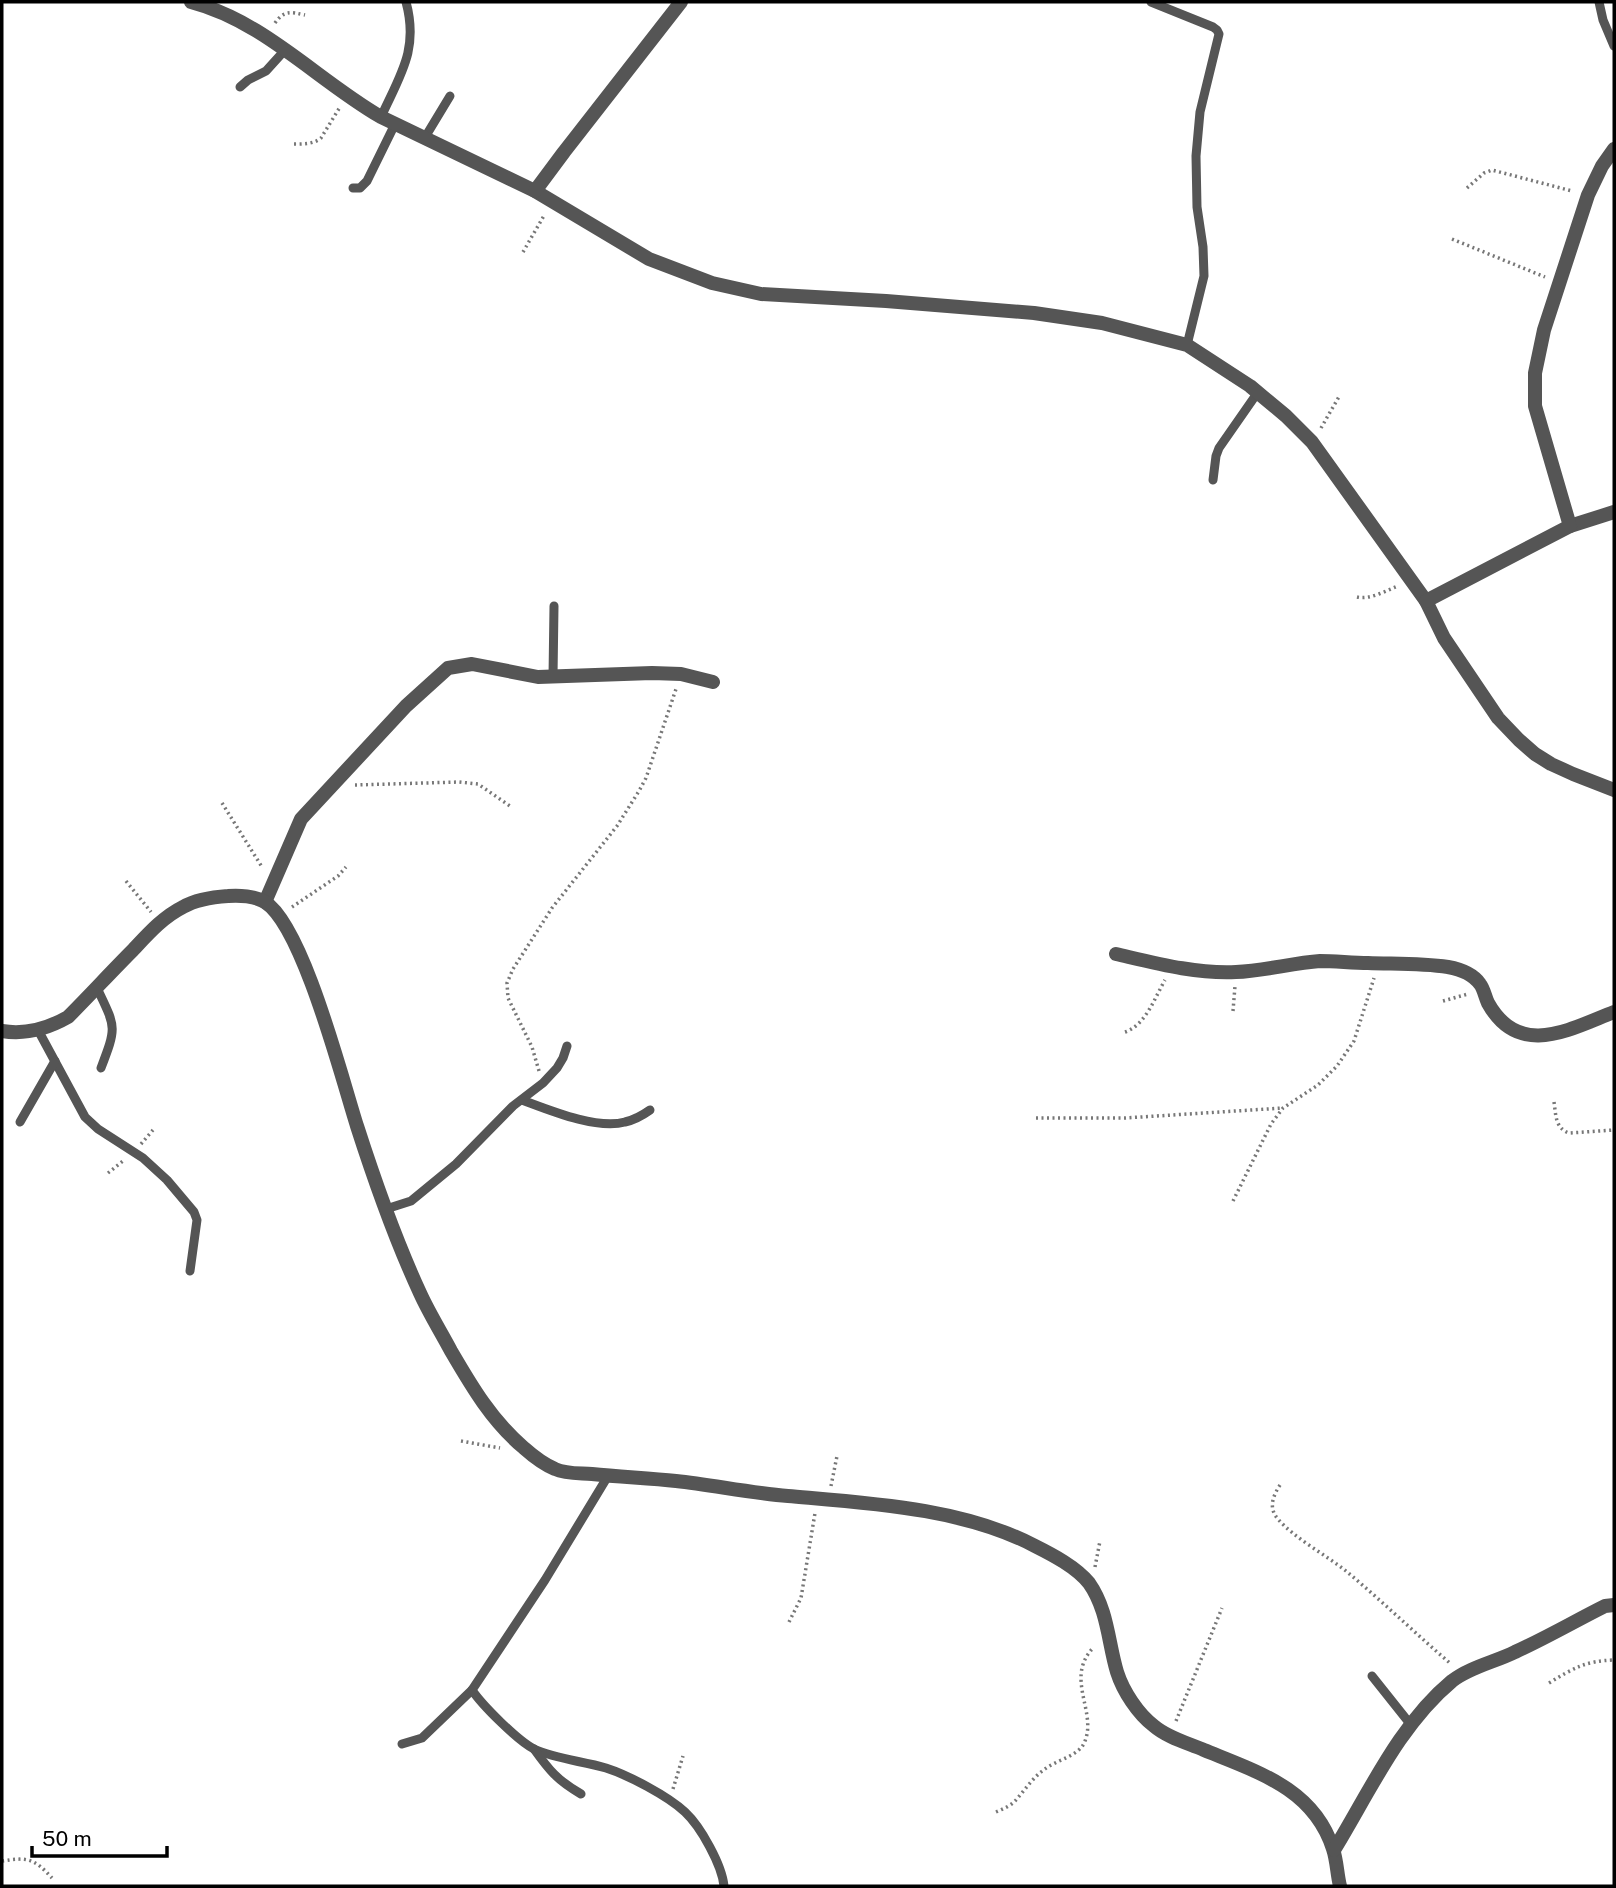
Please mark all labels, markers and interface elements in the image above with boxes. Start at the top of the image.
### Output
scale bar [32,1814,166,1858]
text: 50 m [42,1826,92,1851]

